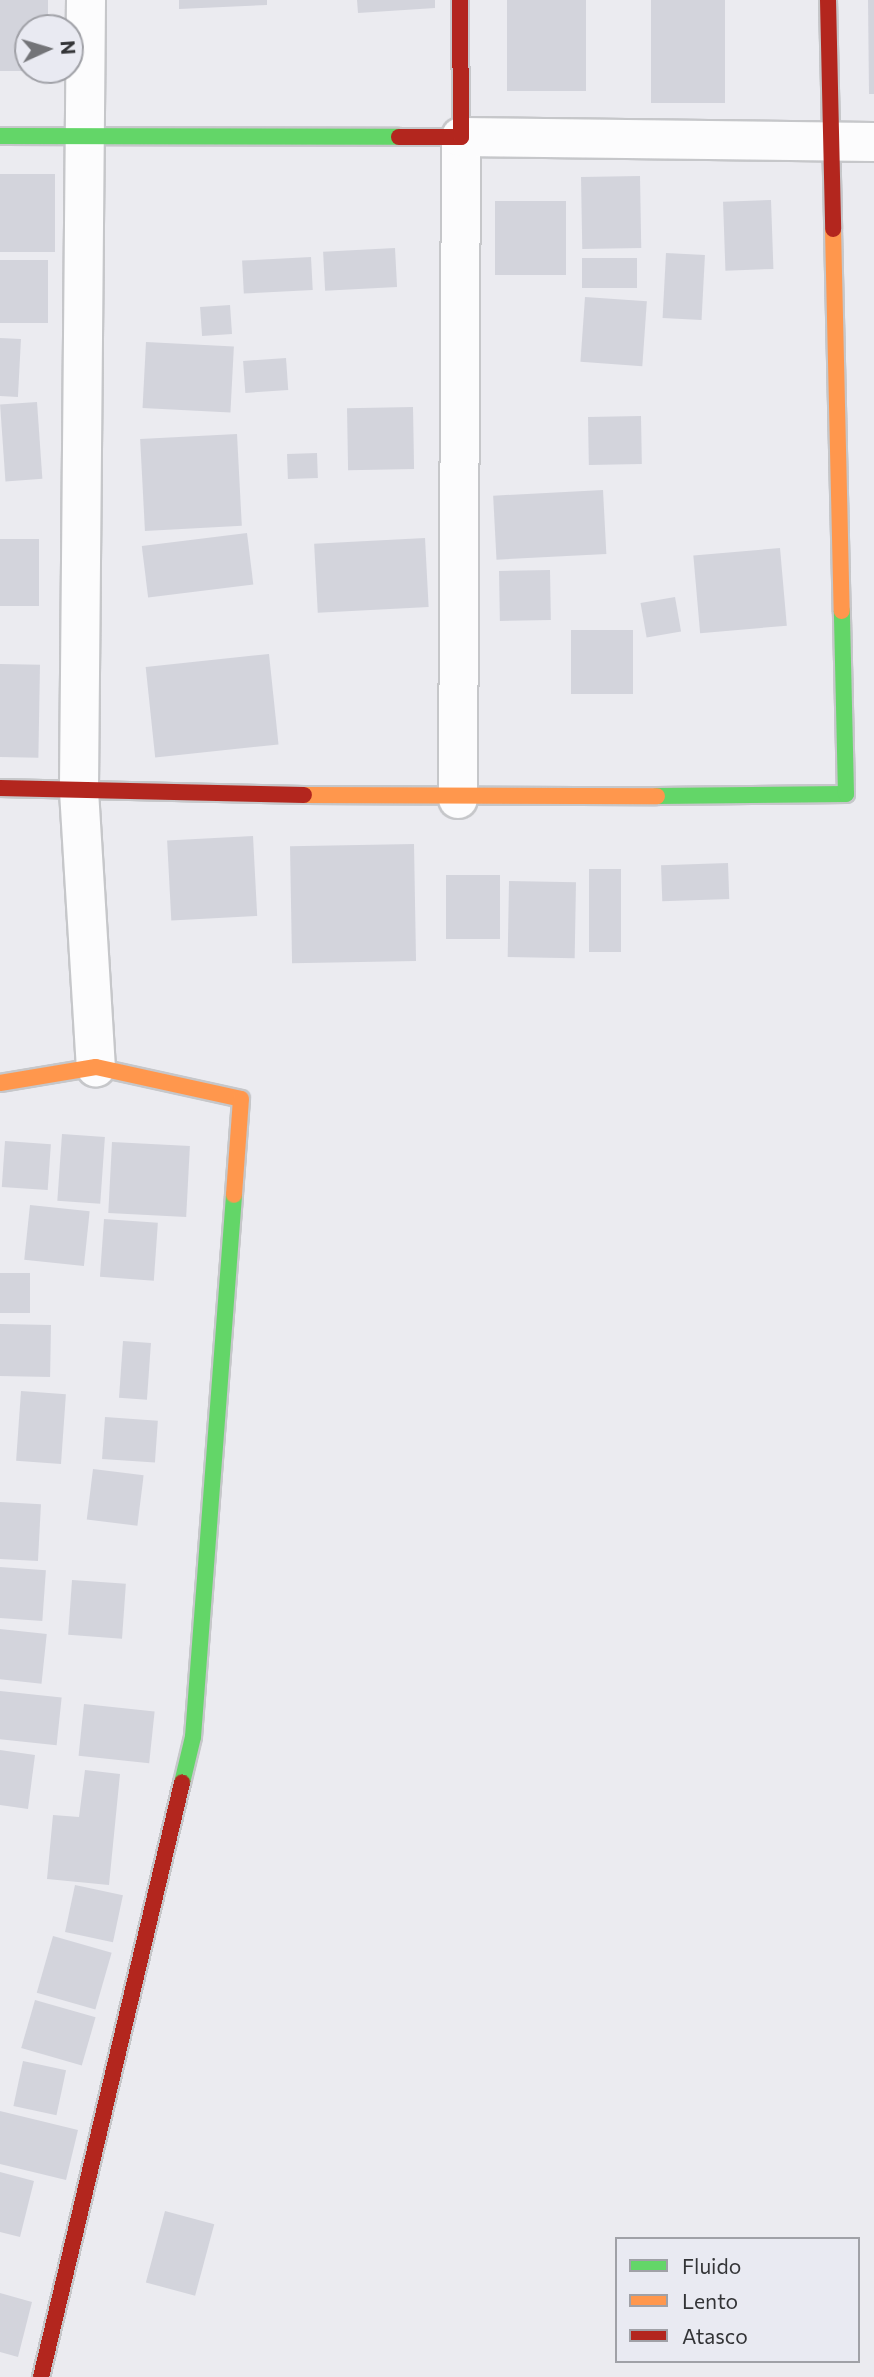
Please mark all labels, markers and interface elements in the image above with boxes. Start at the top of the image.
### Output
north arrow [14,14,84,84]
text: N [56,40,80,56]
legend [615,2237,860,2363]
text: Fluido [682,2253,741,2278]
text: Lento [682,2288,738,2313]
text: Atasco [682,2323,748,2348]

